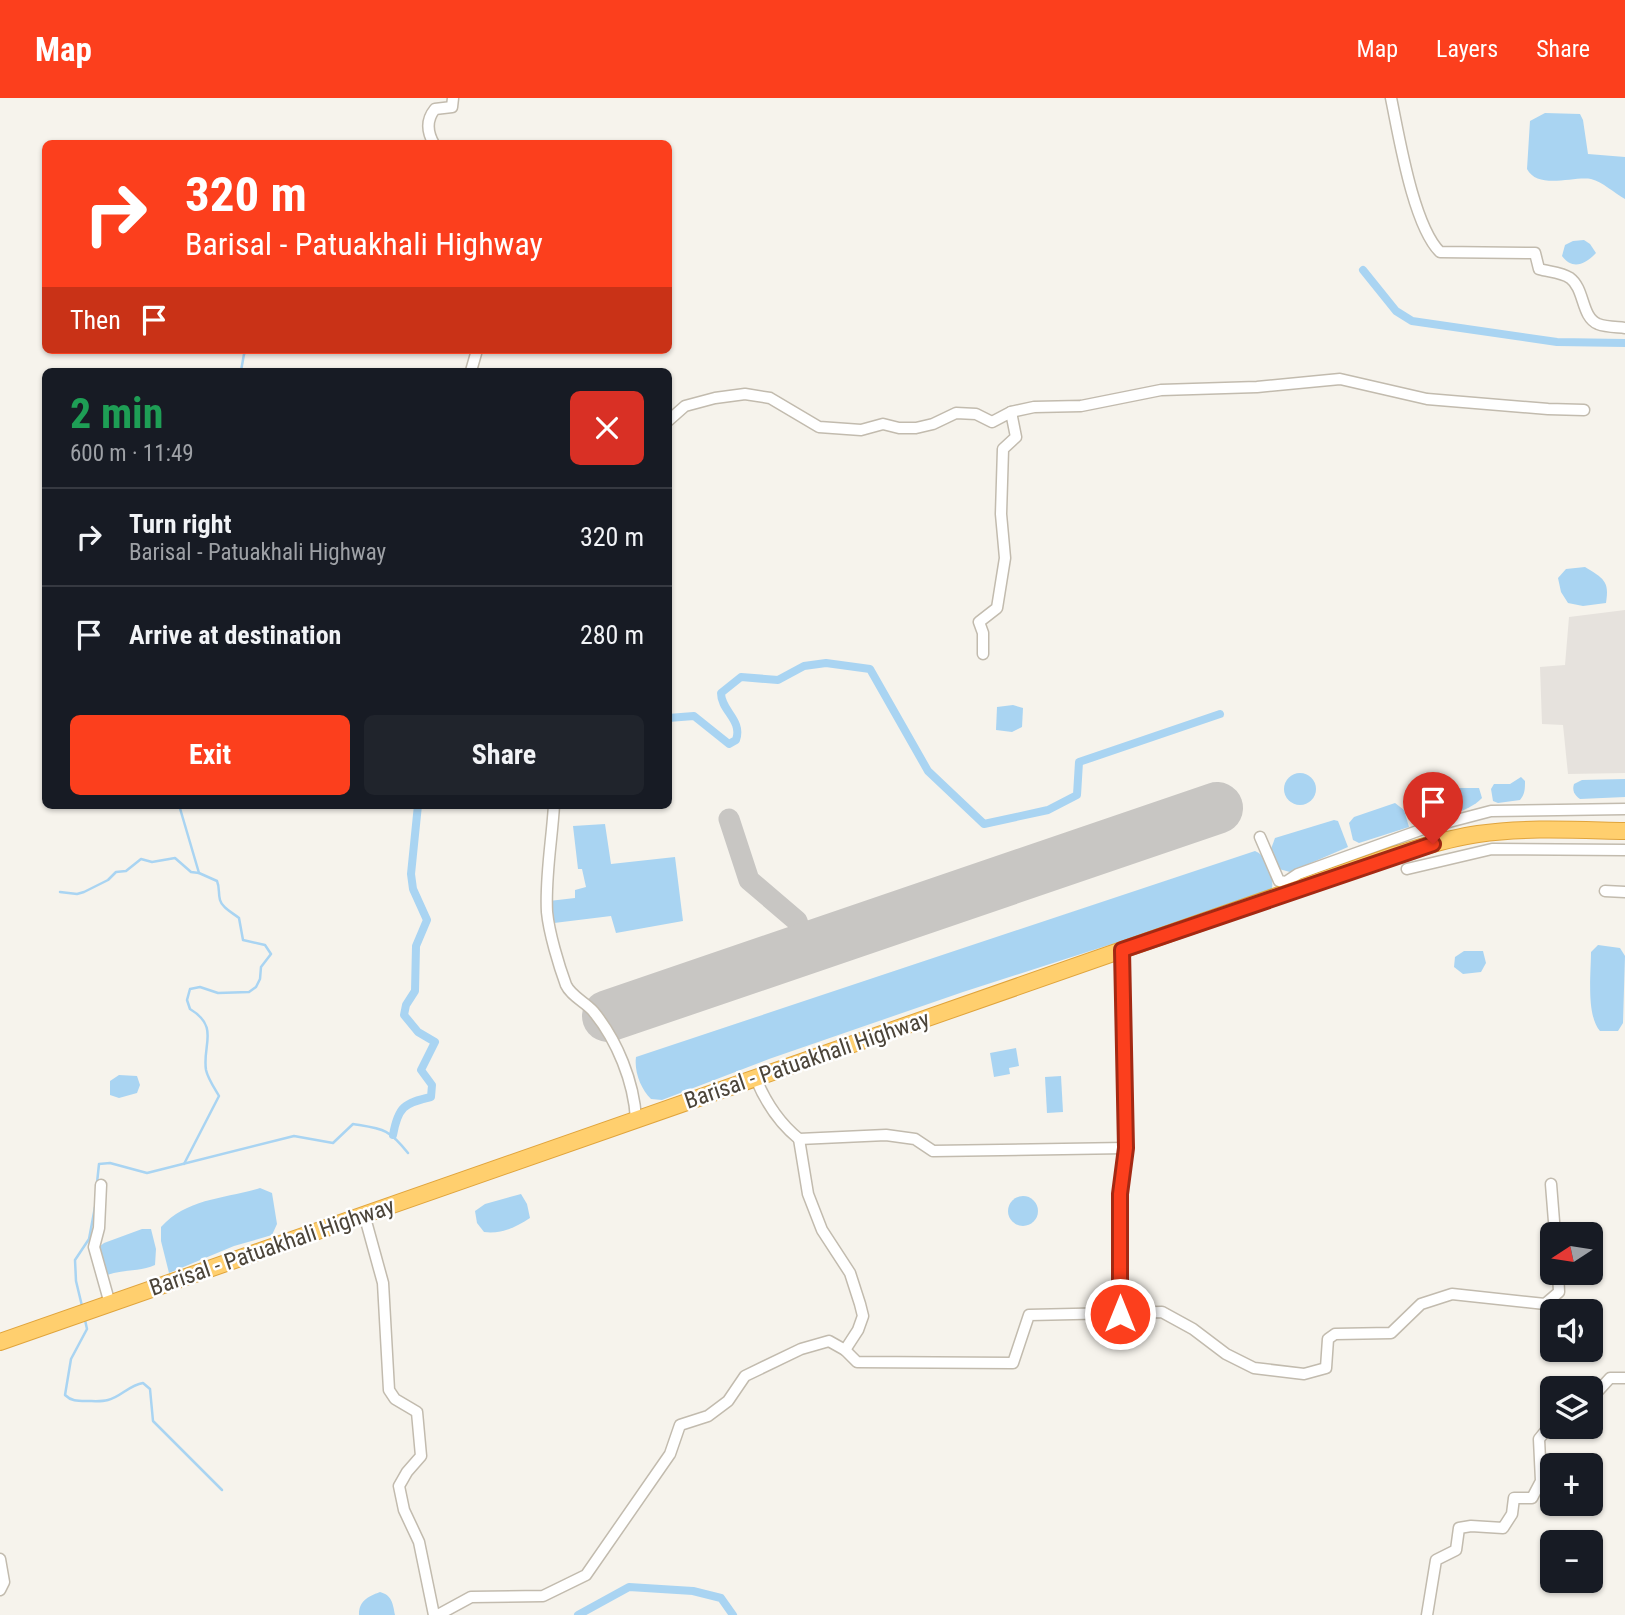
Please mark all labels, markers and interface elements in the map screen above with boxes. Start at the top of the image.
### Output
text: Map [35,30,92,69]
text: Map [1357,35,1398,63]
text: Layers [1436,35,1498,63]
text: Share [1536,35,1590,63]
text: 320 m [185,166,307,223]
icon: right [70,168,161,259]
text: Barisal - Patuakhali Highway [185,225,543,263]
icon: arrive [135,301,173,339]
text: Then [70,305,121,335]
text: 2 min [70,389,163,438]
button: close [570,391,644,465]
text: 600 m · 11:49 [70,440,194,467]
text: Turn right [129,509,231,539]
icon: right [70,518,108,556]
text: 320 m [580,522,644,552]
text: Barisal - Patuakhali Highway [129,539,386,566]
icon: arrive [70,616,108,654]
text: Arrive at destination [129,620,341,650]
text: 280 m [580,620,644,650]
button: Exit [70,715,350,795]
button: Share [364,715,644,795]
pin [1403,772,1463,844]
icon: arrive [1414,783,1452,821]
street label: Barisal - Patuakhali Highway [681,1005,933,1115]
street label: Barisal - Patuakhali Highway [146,1192,398,1302]
north arrow [1540,1222,1603,1284]
map controls [1540,1222,1603,1593]
position arrow [1083,1277,1157,1351]
button: sound [1540,1299,1603,1362]
button: layers [1540,1376,1603,1439]
button: + [1540,1453,1603,1516]
button: − [1540,1530,1603,1593]

